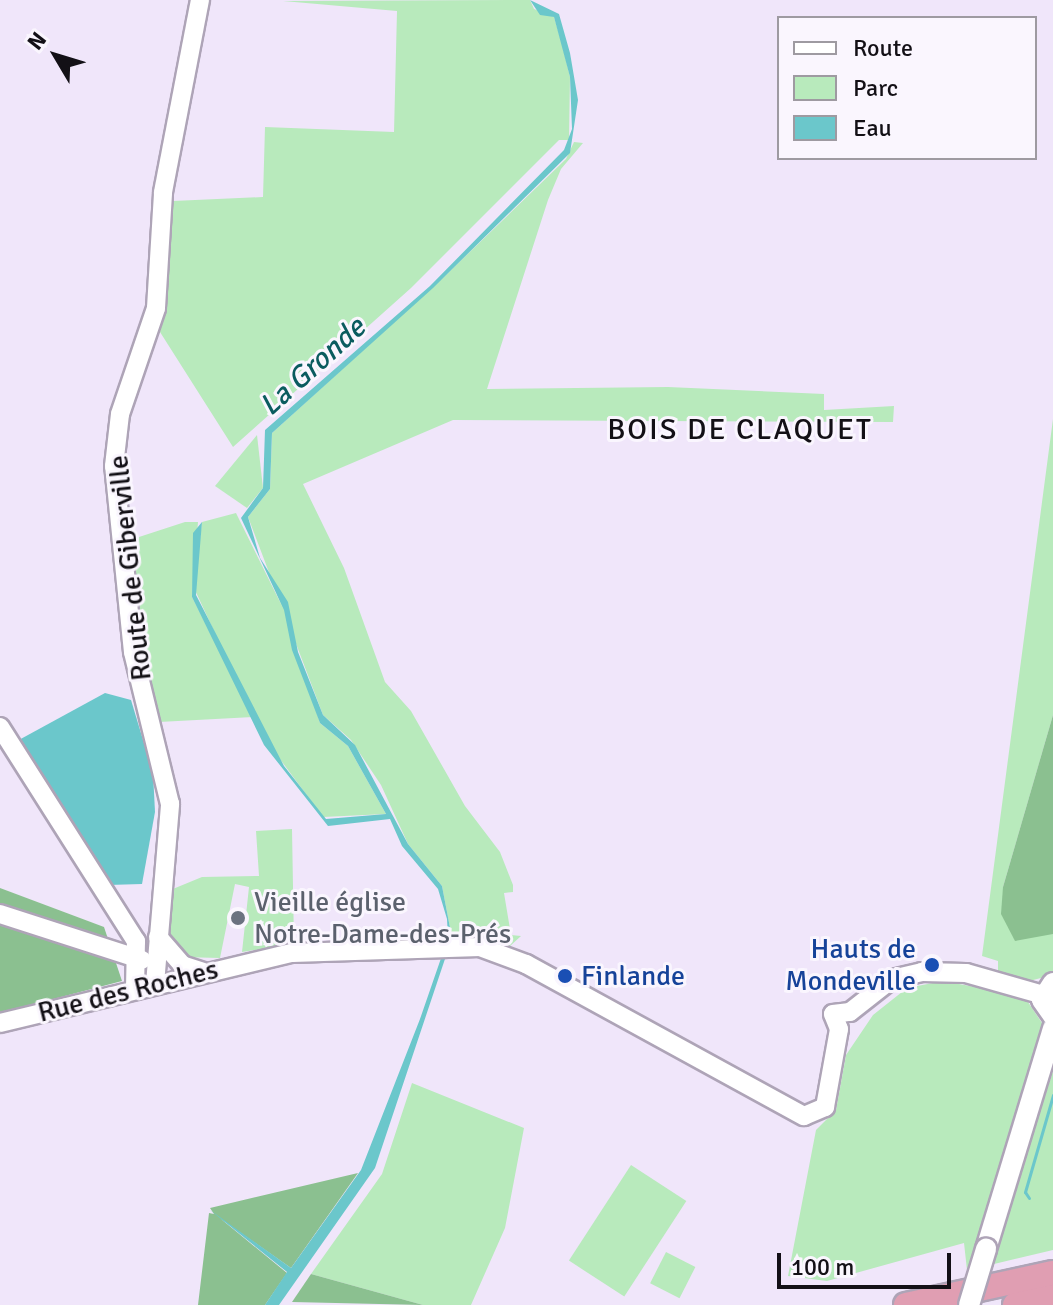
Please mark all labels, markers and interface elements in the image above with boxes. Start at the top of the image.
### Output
north arrow [16,16,96,96]
legend [777,16,1037,160]
text: N [21,27,52,55]
text: Route [853,33,913,63]
text: Parc [853,73,898,103]
text: Eau [853,113,892,143]
water label: La Gronde [253,310,373,424]
district label: BOIS DE CLAQUET [607,412,873,448]
street label: Route de Giberville [101,454,159,682]
place label: Vieille église Notre-Dame-des-Prés [254,885,511,951]
marker: Vieille église Notre-Dame-des-Prés [229,909,247,927]
place label: Hauts de Mondeville [785,932,916,998]
street label: Rue des Roches [34,952,222,1030]
marker: Hauts de Mondeville [923,956,941,974]
place label: Finlande [581,959,685,993]
marker: Finlande [556,967,574,985]
scale bar [781,1237,955,1287]
text: 100 m [791,1252,854,1282]

